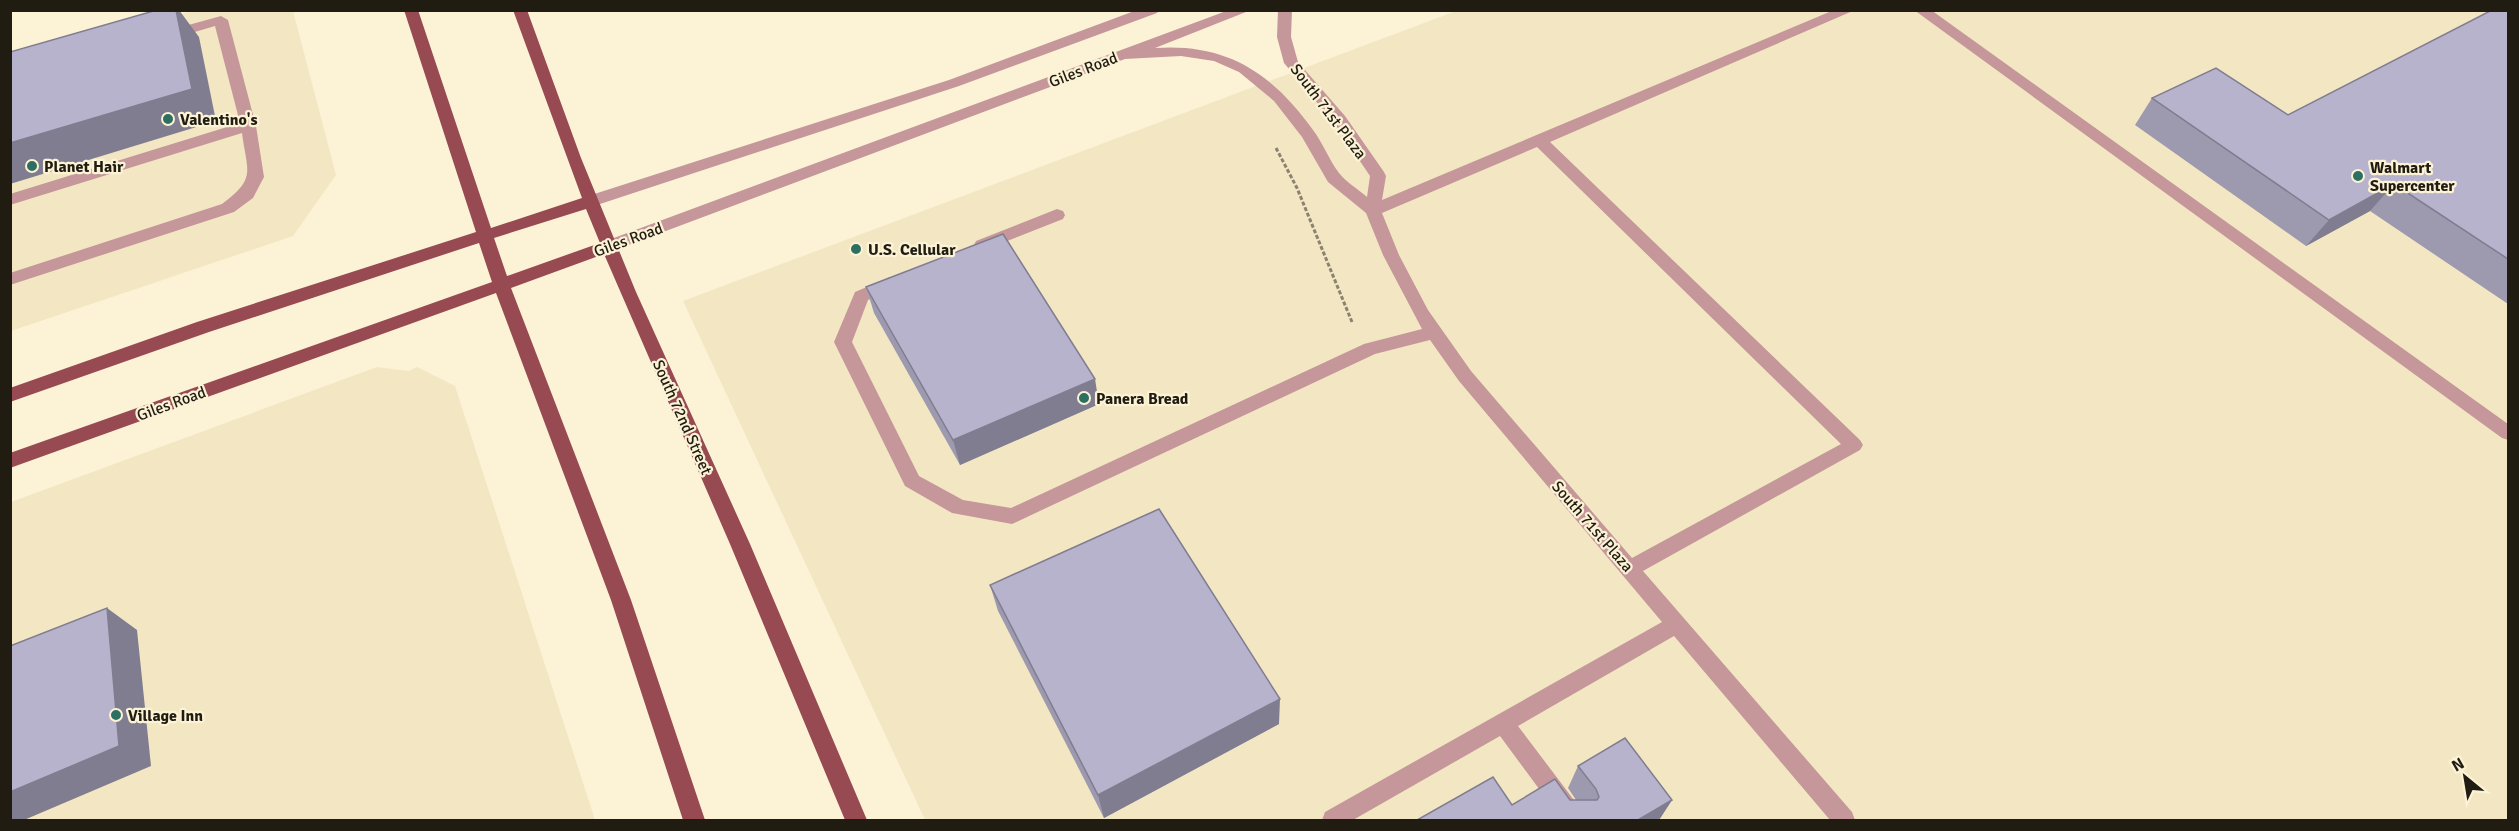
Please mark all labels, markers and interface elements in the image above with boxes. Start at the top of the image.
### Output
street label: Giles Road [1046,48,1121,92]
street label: South 71st Plaza [1286,60,1371,163]
place label: Valentino's [180,110,258,130]
marker: Valentino's [161,112,175,126]
place label: Planet Hair [44,157,124,177]
place label: Walmart Supercenter [2370,158,2455,196]
marker: Planet Hair [25,159,39,173]
marker: Walmart Supercenter [2351,169,2365,183]
street label: Giles Road [591,218,666,262]
place label: U.S. Cellular [868,240,956,260]
marker: U.S. Cellular [849,242,863,256]
street label: South 72nd Street [648,357,716,478]
street label: Giles Road [134,382,209,426]
place label: Panera Bread [1096,389,1189,409]
marker: Panera Bread [1077,391,1091,405]
street label: South 71st Plaza [1547,477,1637,576]
place label: Village Inn [128,706,203,726]
marker: Village Inn [109,708,123,722]
north arrow [2435,747,2495,807]
text: N [2448,753,2468,776]

